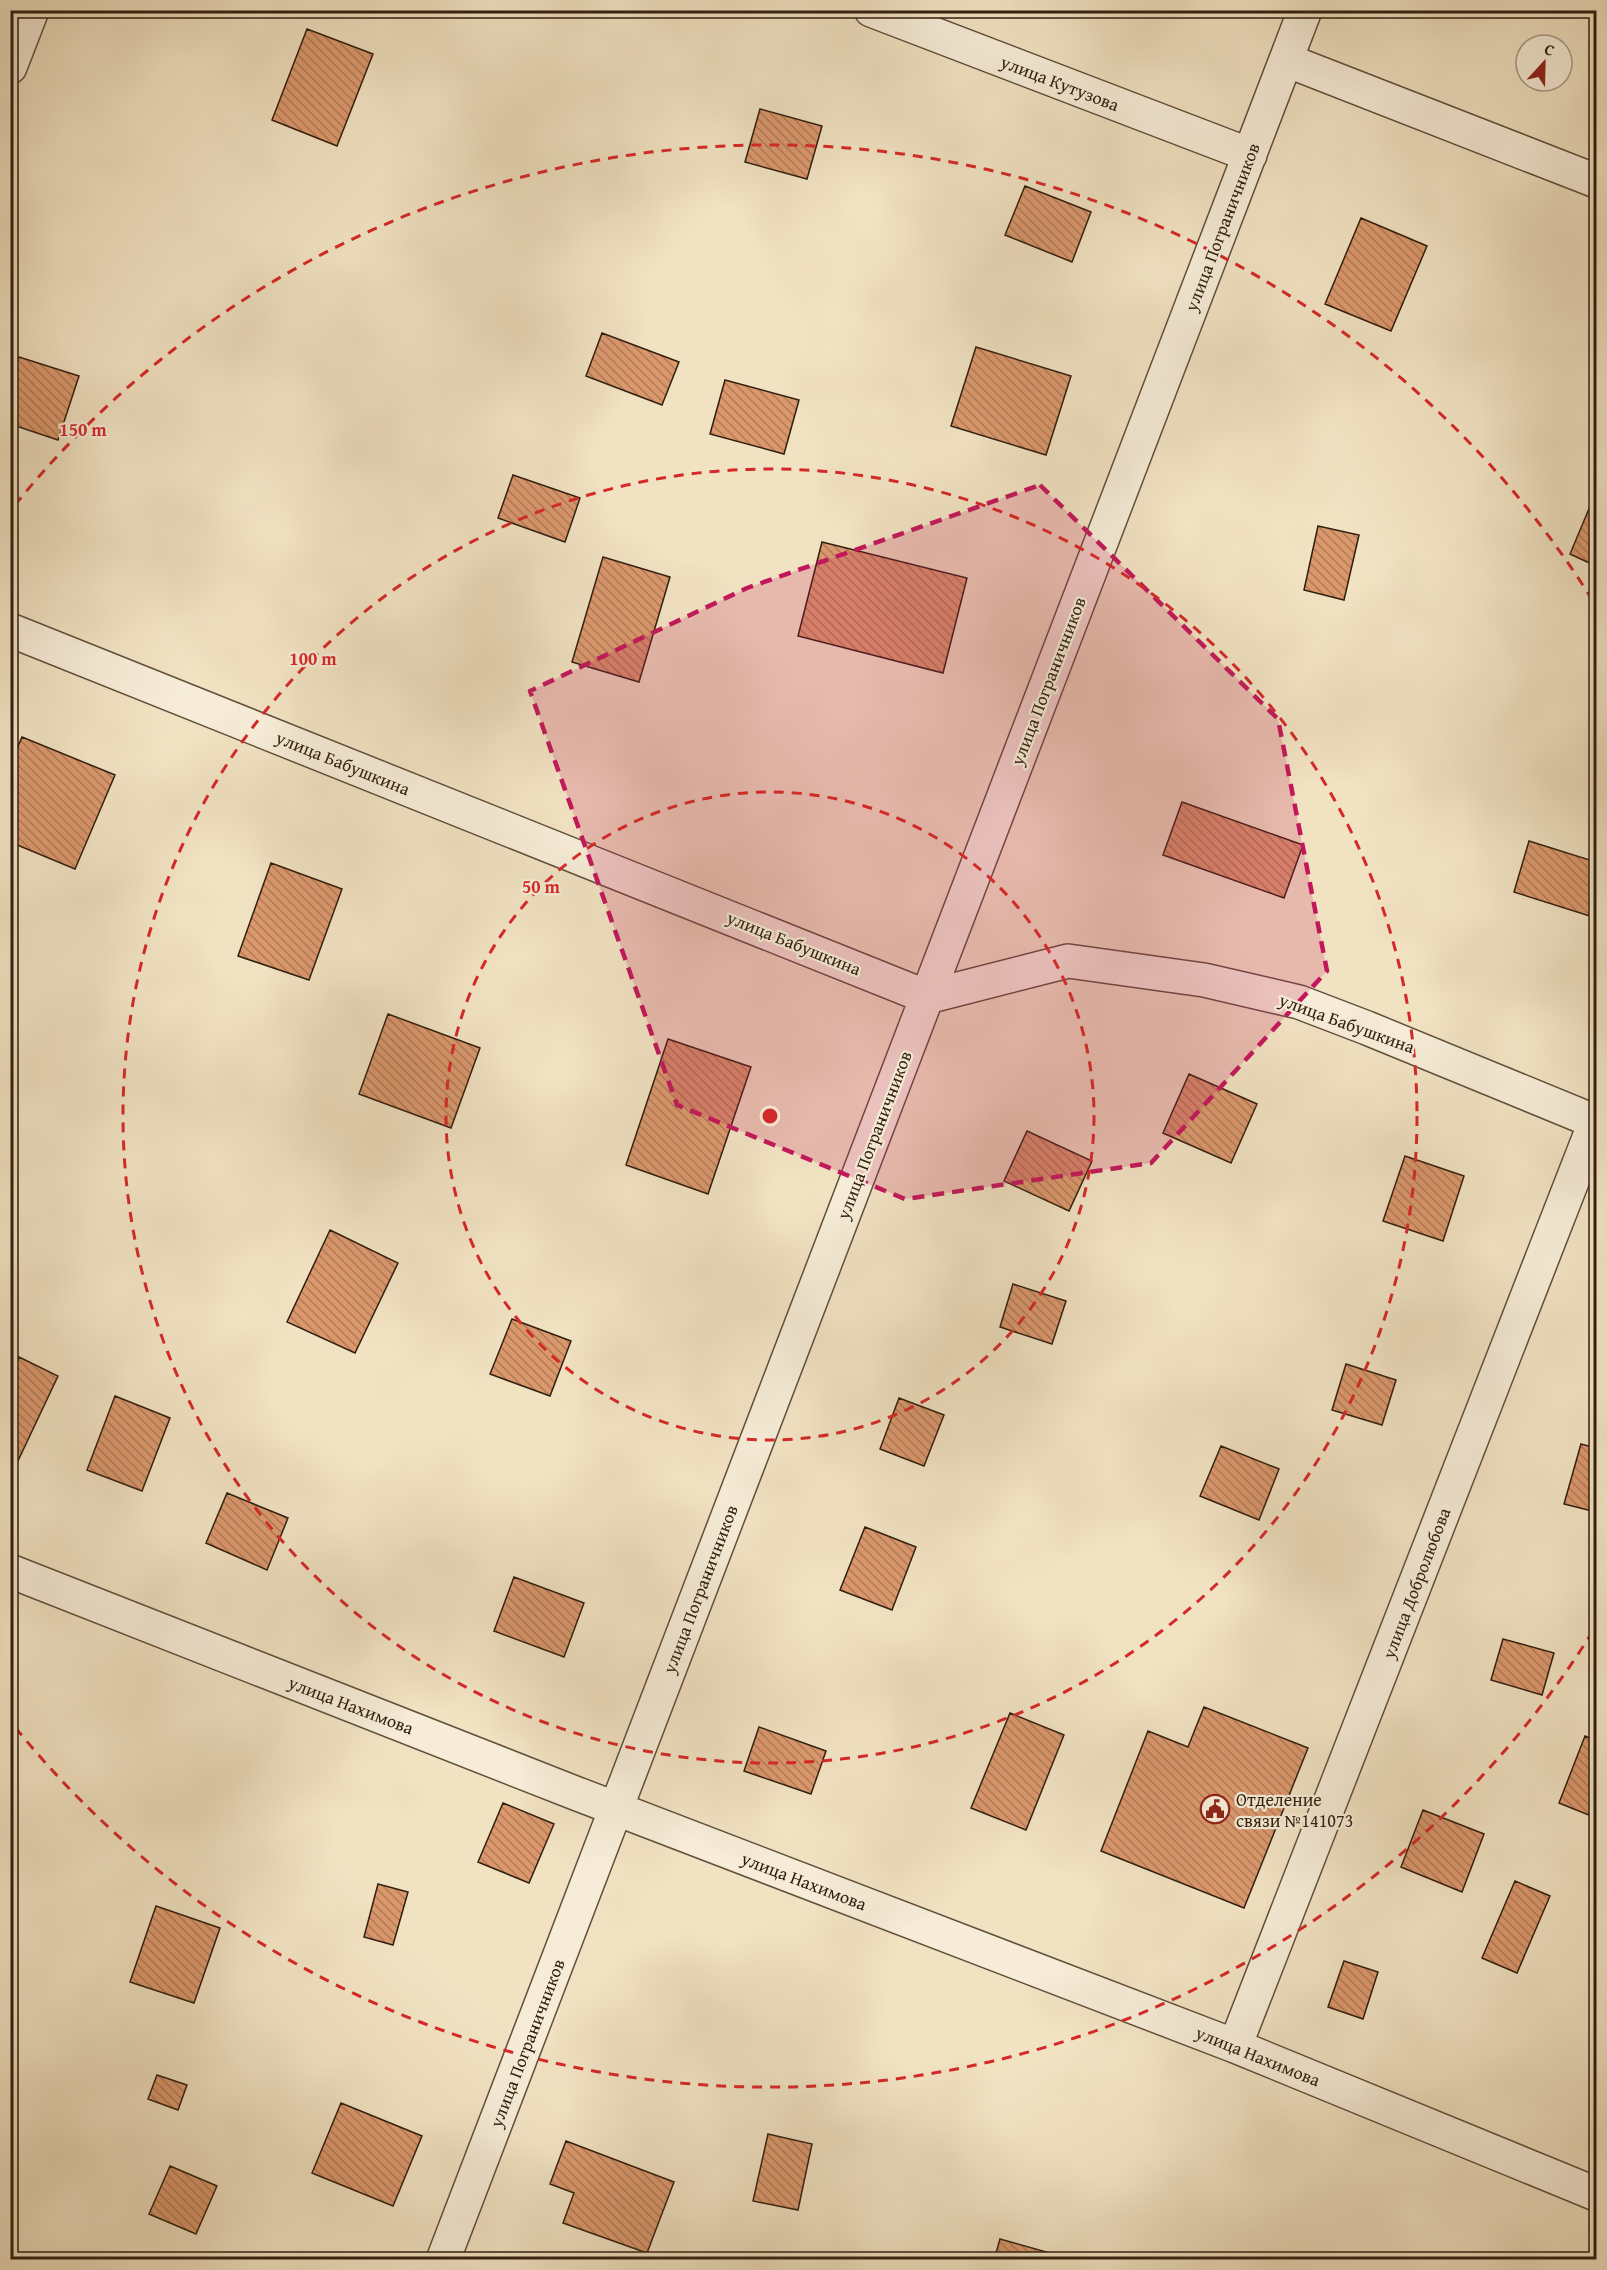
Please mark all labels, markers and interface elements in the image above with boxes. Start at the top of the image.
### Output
north arrow [1514,33,1574,93]
text: С [1541,36,1558,62]
street label: улица Кутузова [996,48,1124,118]
street label: улица Пограничников [1177,139,1267,316]
text: 150 m [59,416,107,443]
street label: улица Пограничников [1003,593,1093,770]
text: 100 m [289,645,337,672]
street label: улица Бабушкина [271,723,414,802]
text: 50 m [522,873,561,900]
street label: улица Бабушкина [722,903,865,982]
street label: улица Бабушкина [1274,986,1419,1060]
street label: улица Пограничников [829,1047,919,1224]
centre of rings [760,1106,780,1126]
street label: улица Пограничников [655,1501,745,1678]
street label: улица Добролюбова [1374,1503,1457,1663]
street label: улица Нахимова [283,1668,418,1741]
place label: Отделение связи №141073 [1236,1786,1353,1834]
public building icon: Отделение связи №141073 [1199,1793,1231,1825]
street label: улица Нахимова [736,1844,871,1917]
street label: улица Пограничников [482,1955,572,2132]
street label: улица Нахимова [1191,2018,1325,2093]

